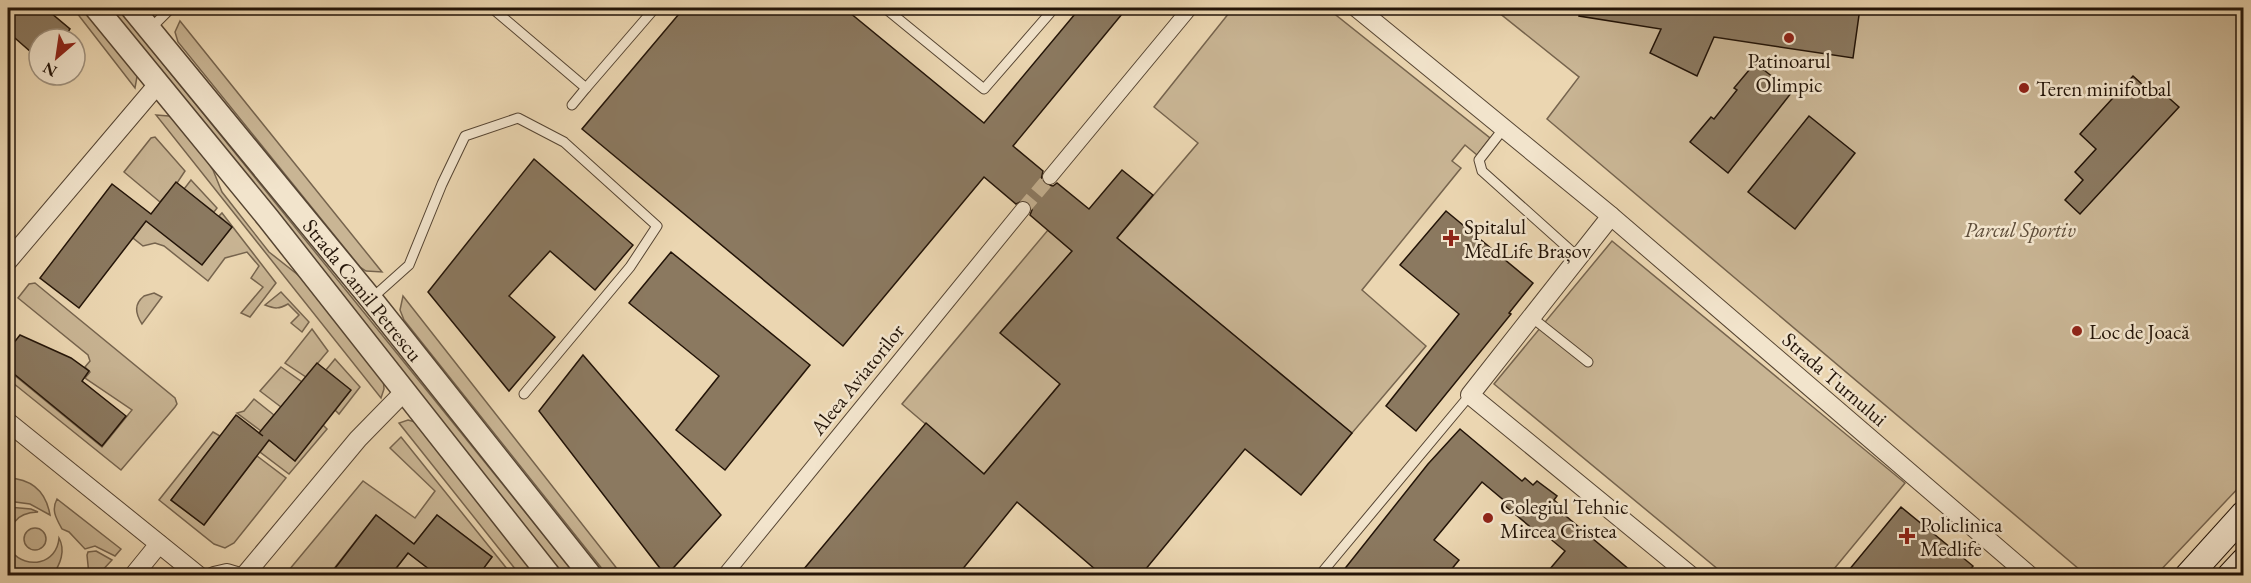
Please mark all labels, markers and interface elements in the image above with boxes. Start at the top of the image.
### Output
north arrow [27,27,87,87]
marker: Patinoarul Olimpic [1782,31,1796,45]
place label: Patinoarul Olimpic [1747,47,1831,98]
text: N [39,57,61,82]
place label: Teren minifotbal [2036,75,2171,102]
marker: Teren minifotbal [2017,81,2031,95]
street label: Strada Camil Petrescu [297,213,429,367]
place label: Spitalul MedLife Brașov [1464,213,1592,264]
park label: Parcul Sportiv [1964,216,2076,243]
marker: Spitalul MedLife Brașov [1442,229,1460,247]
street label: Aleea Aviatorilor [803,318,910,441]
place label: Loc de Joacă [2089,318,2190,345]
marker: Loc de Joacă [2070,324,2084,338]
street label: Strada Turnului [1777,326,1893,432]
place label: Colegiul Tehnic Mircea Cristea [1500,493,1628,544]
marker: Colegiul Tehnic Mircea Cristea [1481,511,1495,525]
place label: Policlinica Medlife [1920,511,2003,562]
marker: Policlinica Medlife [1898,527,1916,545]

